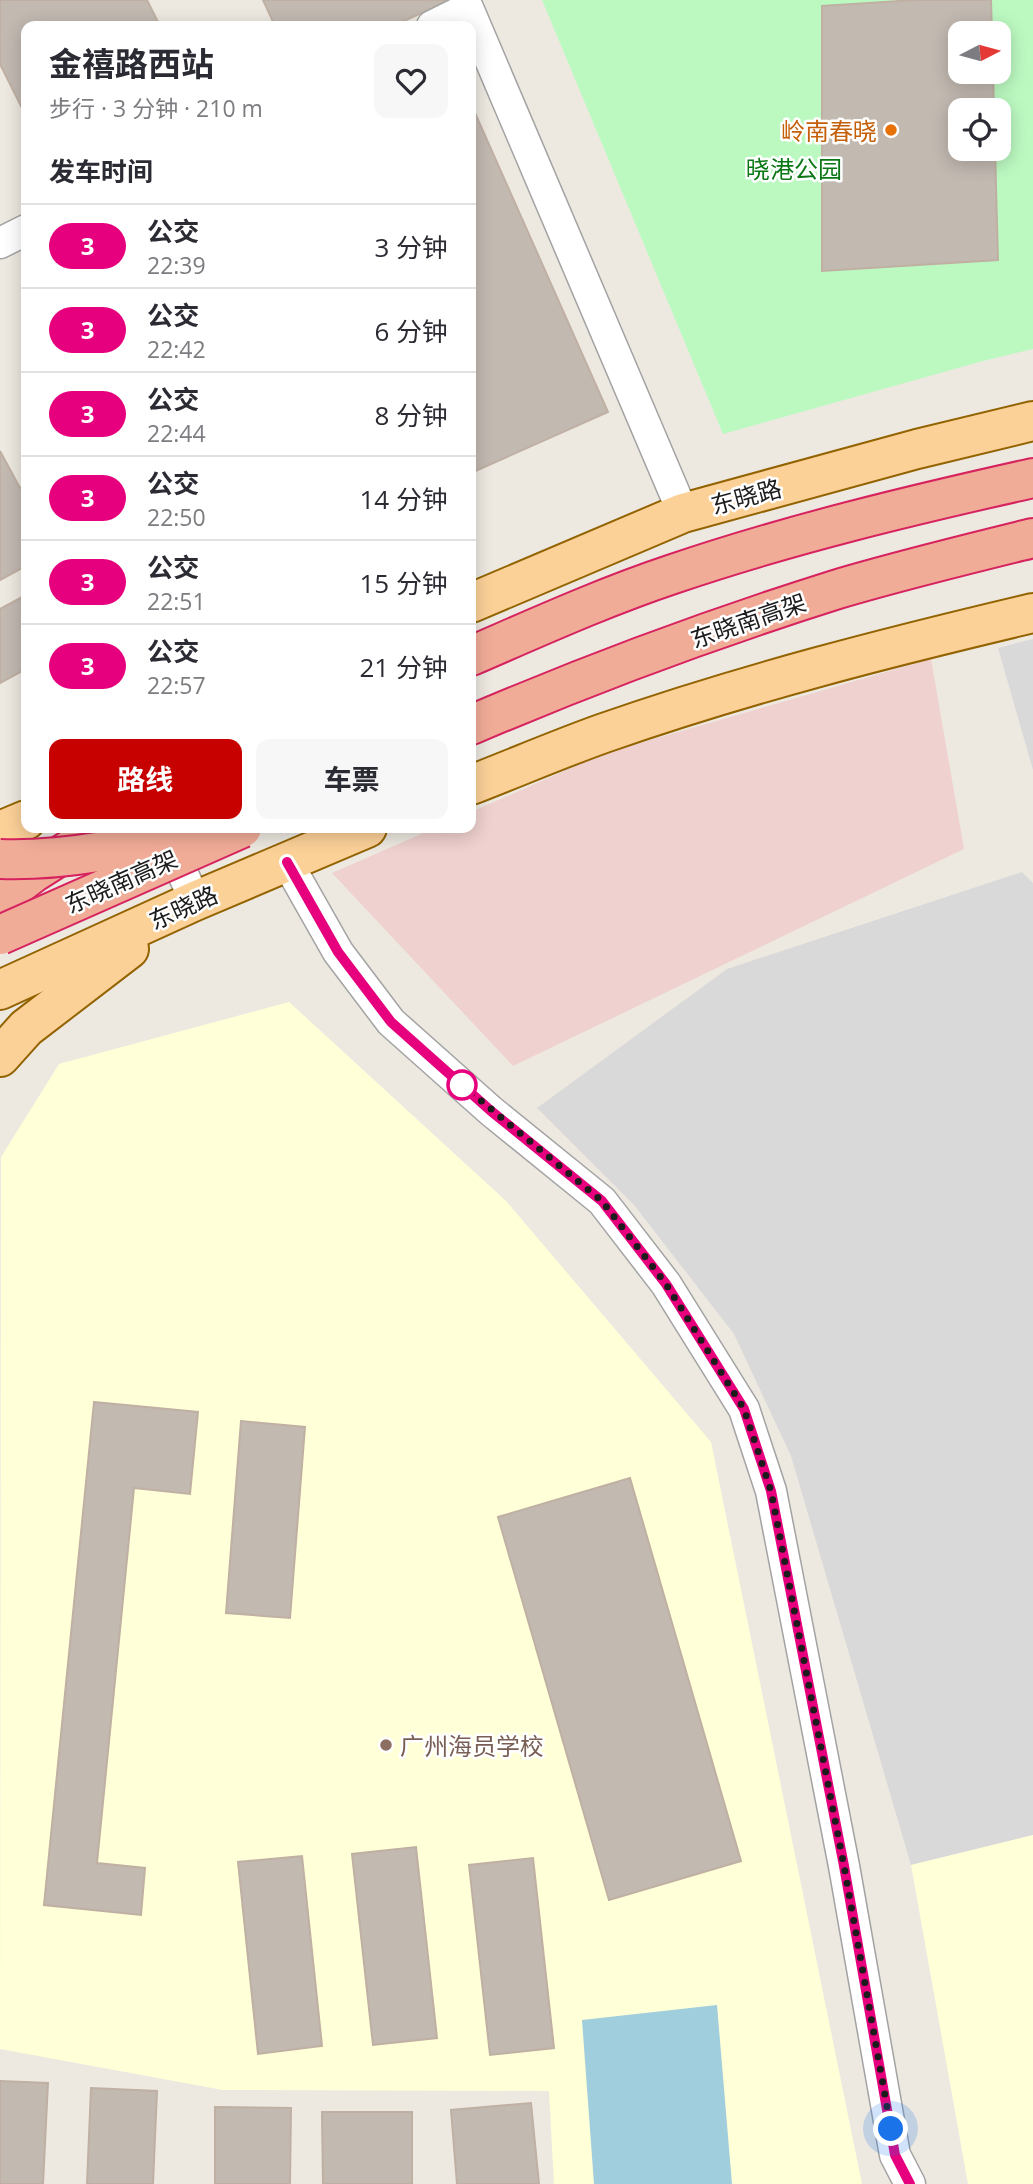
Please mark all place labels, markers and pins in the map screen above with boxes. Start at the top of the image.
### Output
place label: 岭南春晓 [781,114,877,147]
marker: 岭南春晓 [883,122,899,138]
unlabelled marker [447,1070,477,1100]
place label: 广州海员学校 [400,1729,544,1762]
marker: 广州海员学校 [378,1737,394,1753]

